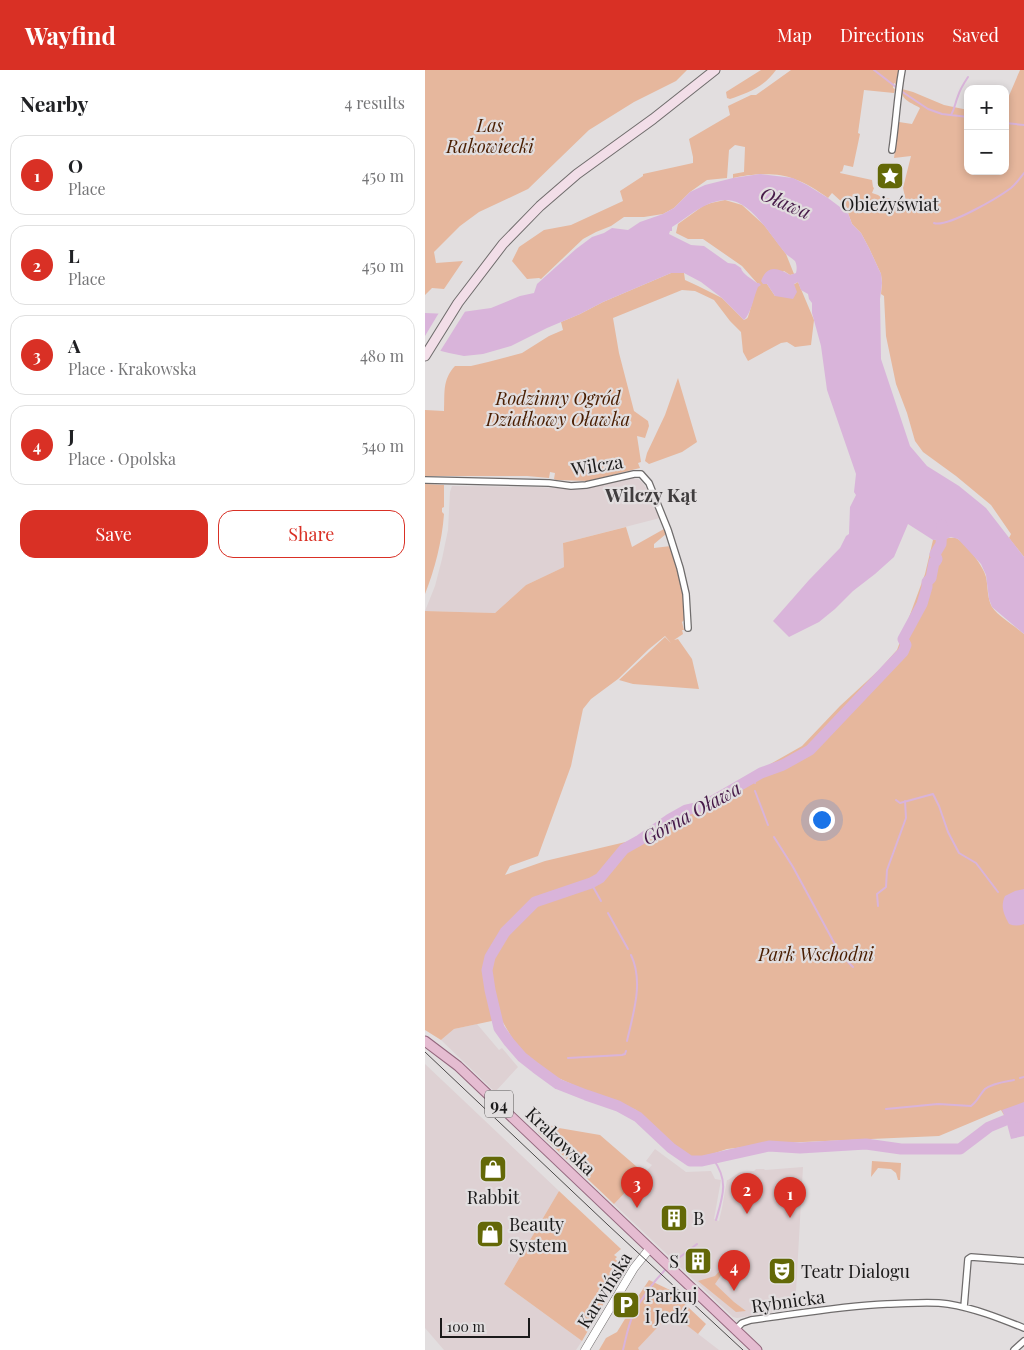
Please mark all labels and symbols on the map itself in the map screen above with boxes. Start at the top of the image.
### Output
park label: Las Rakowiecki [445,113,534,158]
place icon: Obieżyświat [875,161,905,191]
water label: Oława [757,180,815,224]
place label: Obieżyświat [841,192,940,216]
park label: Rodzinny Ogród Działkowy Oławka [485,386,630,431]
street label: Wilcza [568,449,625,481]
district label: Wilczy Kąt [604,481,697,507]
water label: Górna Oława [637,774,745,850]
your location [809,807,835,833]
park label: Park Wschodni [757,942,874,966]
road number: 94 [485,1091,513,1118]
street label: Krakowska [521,1102,601,1180]
shop icon: Rabbit [478,1154,508,1184]
pin: 3 [621,1167,653,1208]
pin: 2 [731,1173,763,1214]
pin: 1 [774,1177,806,1218]
place label: Rabbit [467,1185,520,1209]
building icon: B [659,1203,689,1233]
place label: B [693,1206,704,1230]
place label: Beauty System [509,1212,567,1257]
shop icon: Beauty System [475,1219,505,1249]
building icon: S [683,1246,713,1276]
street label: Karwińska [571,1247,637,1333]
place label: S [669,1249,679,1273]
pin: 4 [718,1250,750,1291]
theatre icon: Teatr Dialogu [767,1256,797,1286]
place label: Teatr Dialogu [801,1259,911,1283]
place label: Parkuj i Jedź [645,1283,697,1328]
street label: Rybnicka [750,1284,826,1318]
parking icon: Parkuj i Jedź [611,1290,641,1320]
scale bar [440,1315,530,1338]

